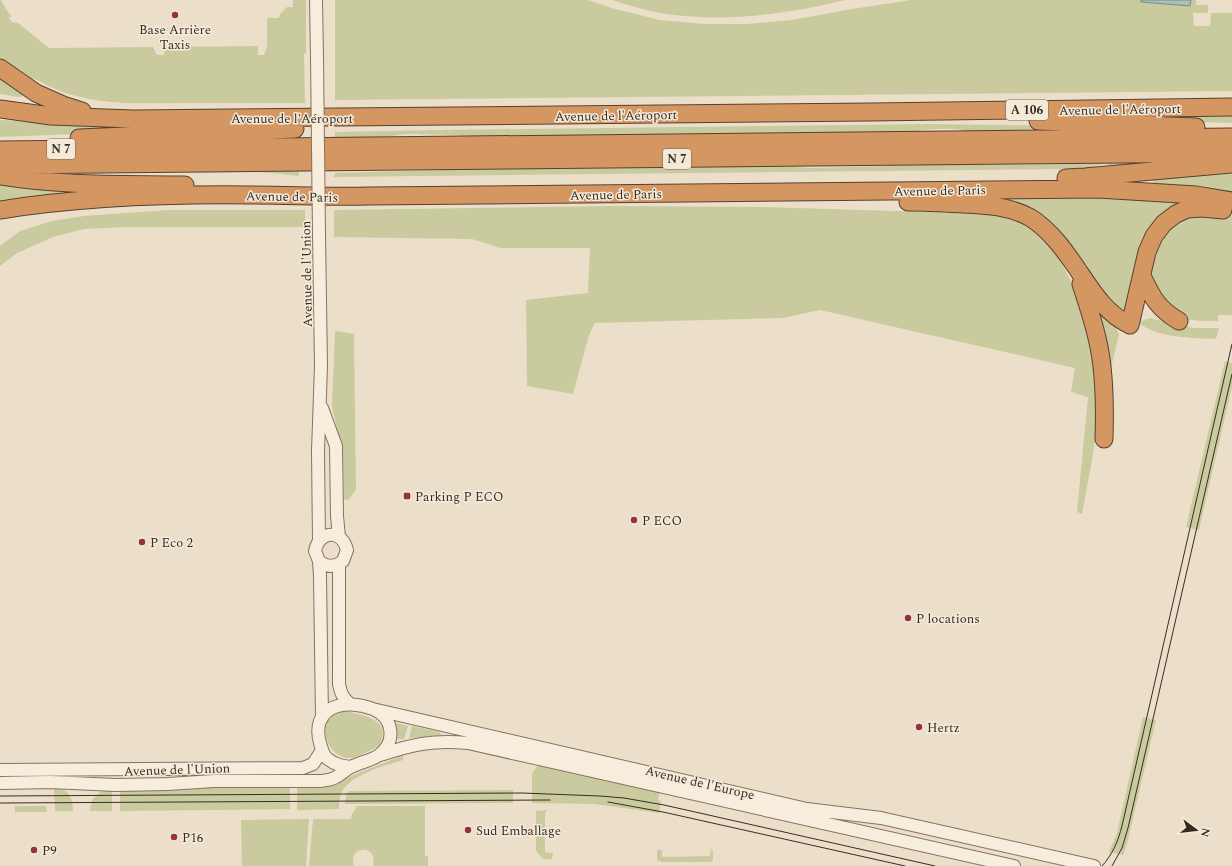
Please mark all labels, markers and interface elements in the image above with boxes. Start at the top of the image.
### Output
marker: Base Arrière Taxis [170,10,180,20]
place label: Base Arrière Taxis [139,20,211,55]
street label: Avenue de l'Aéroport [1059,99,1182,121]
road number: A 106 [1006,100,1048,120]
street label: Avenue de l'Aéroport [555,105,678,127]
street label: Avenue de l'Aéroport [231,109,354,129]
road number: N 7 [47,139,75,159]
road number: N 7 [663,149,691,169]
street label: Avenue de Paris [894,180,986,202]
street label: Avenue de Paris [570,184,662,206]
street label: Avenue de Paris [246,186,338,208]
street label: Avenue de l'Union [296,220,318,327]
place label: Parking P ECO [415,487,503,507]
marker: Parking P ECO [402,491,412,501]
place label: P ECO [642,511,682,531]
marker: P ECO [629,515,639,525]
place label: P Eco 2 [150,533,193,553]
marker: P Eco 2 [137,537,147,547]
place label: P locations [916,609,980,629]
marker: P locations [903,613,913,623]
place label: Hertz [927,718,960,738]
marker: Hertz [914,722,924,732]
street label: Avenue de l'Union [123,758,231,782]
street label: Avenue de l'Europe [643,761,756,805]
north arrow [1176,810,1216,850]
place label: Sud Emballage [476,821,561,841]
marker: Sud Emballage [463,825,473,835]
text: N [1196,826,1215,839]
place label: P16 [182,828,204,848]
marker: P16 [169,832,179,842]
place label: P9 [42,841,57,861]
marker: P9 [29,845,39,855]

